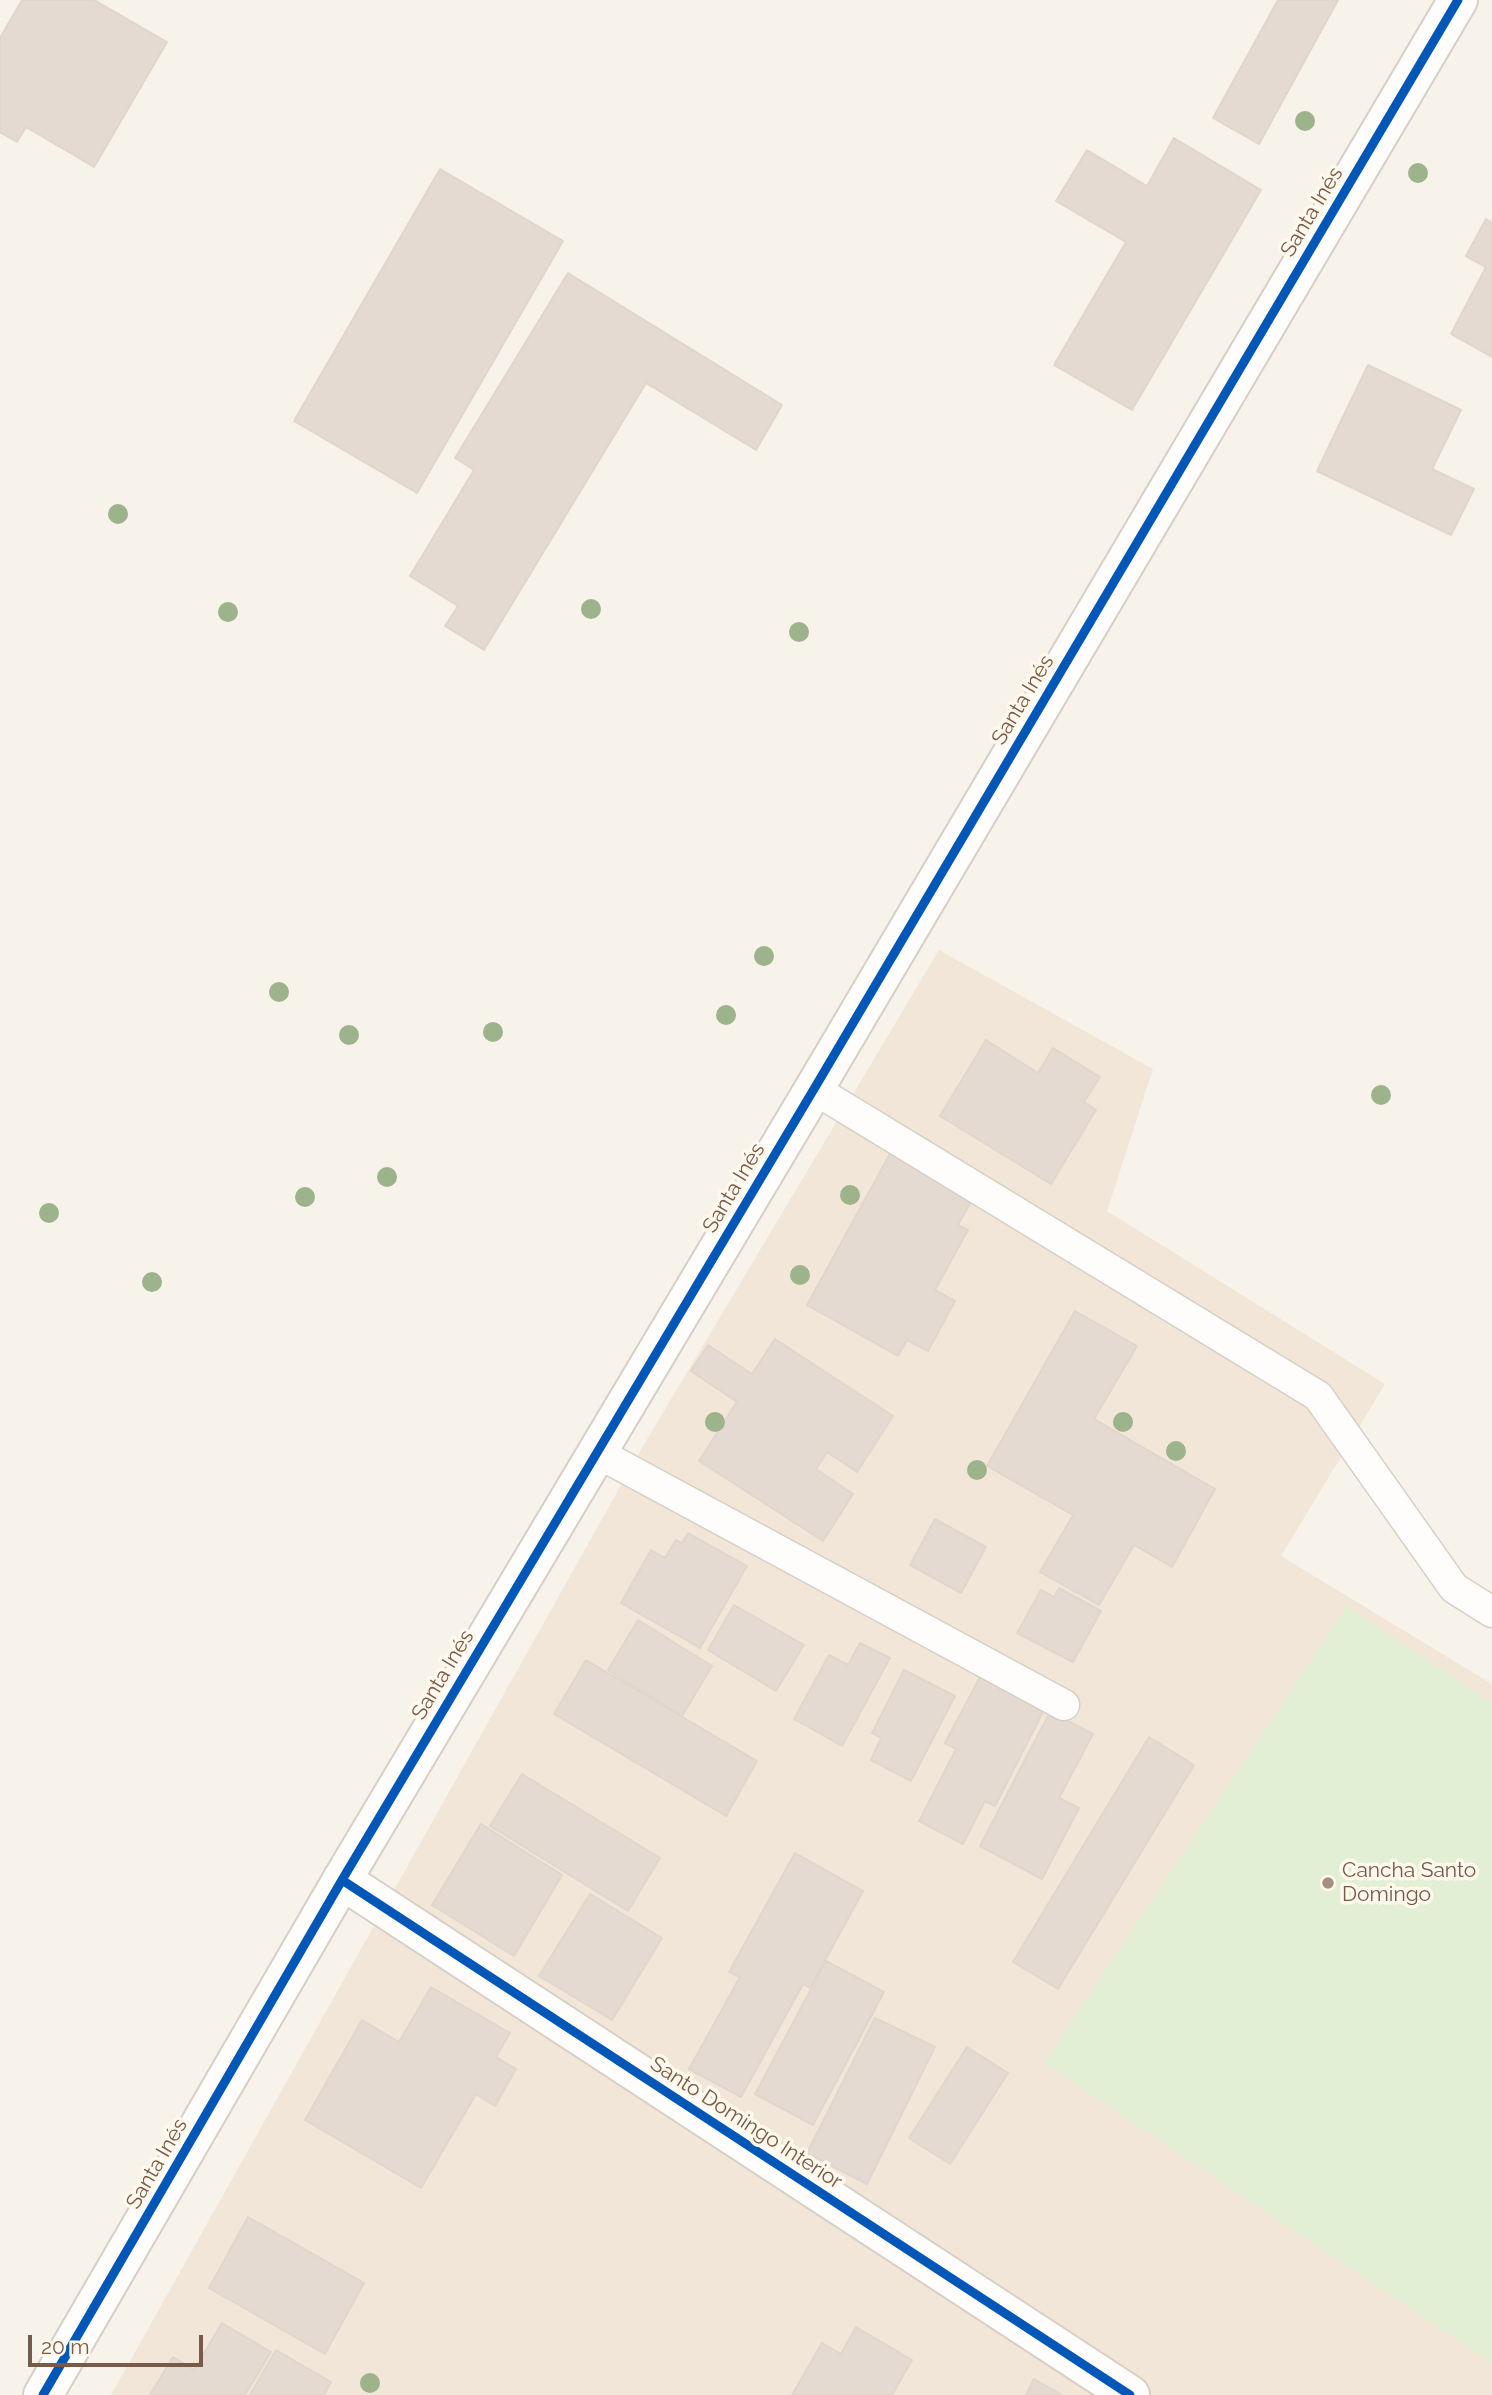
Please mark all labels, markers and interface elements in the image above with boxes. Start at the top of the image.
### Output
street label: Santa Inés [1275,163,1349,261]
street label: Santa Inés [986,651,1060,749]
street label: Santa Inés [697,1139,771,1237]
street label: Santa Inés [406,1626,480,1724]
place label: Cancha Santo Domingo [1342,1858,1476,1908]
marker: Cancha Santo Domingo [1320,1875,1336,1891]
street label: Santo Domingo Interior [645,2051,847,2195]
street label: Santa Inés [121,2114,193,2214]
scale bar [32,2322,206,2366]
text: 20 m [41,2334,89,2359]

